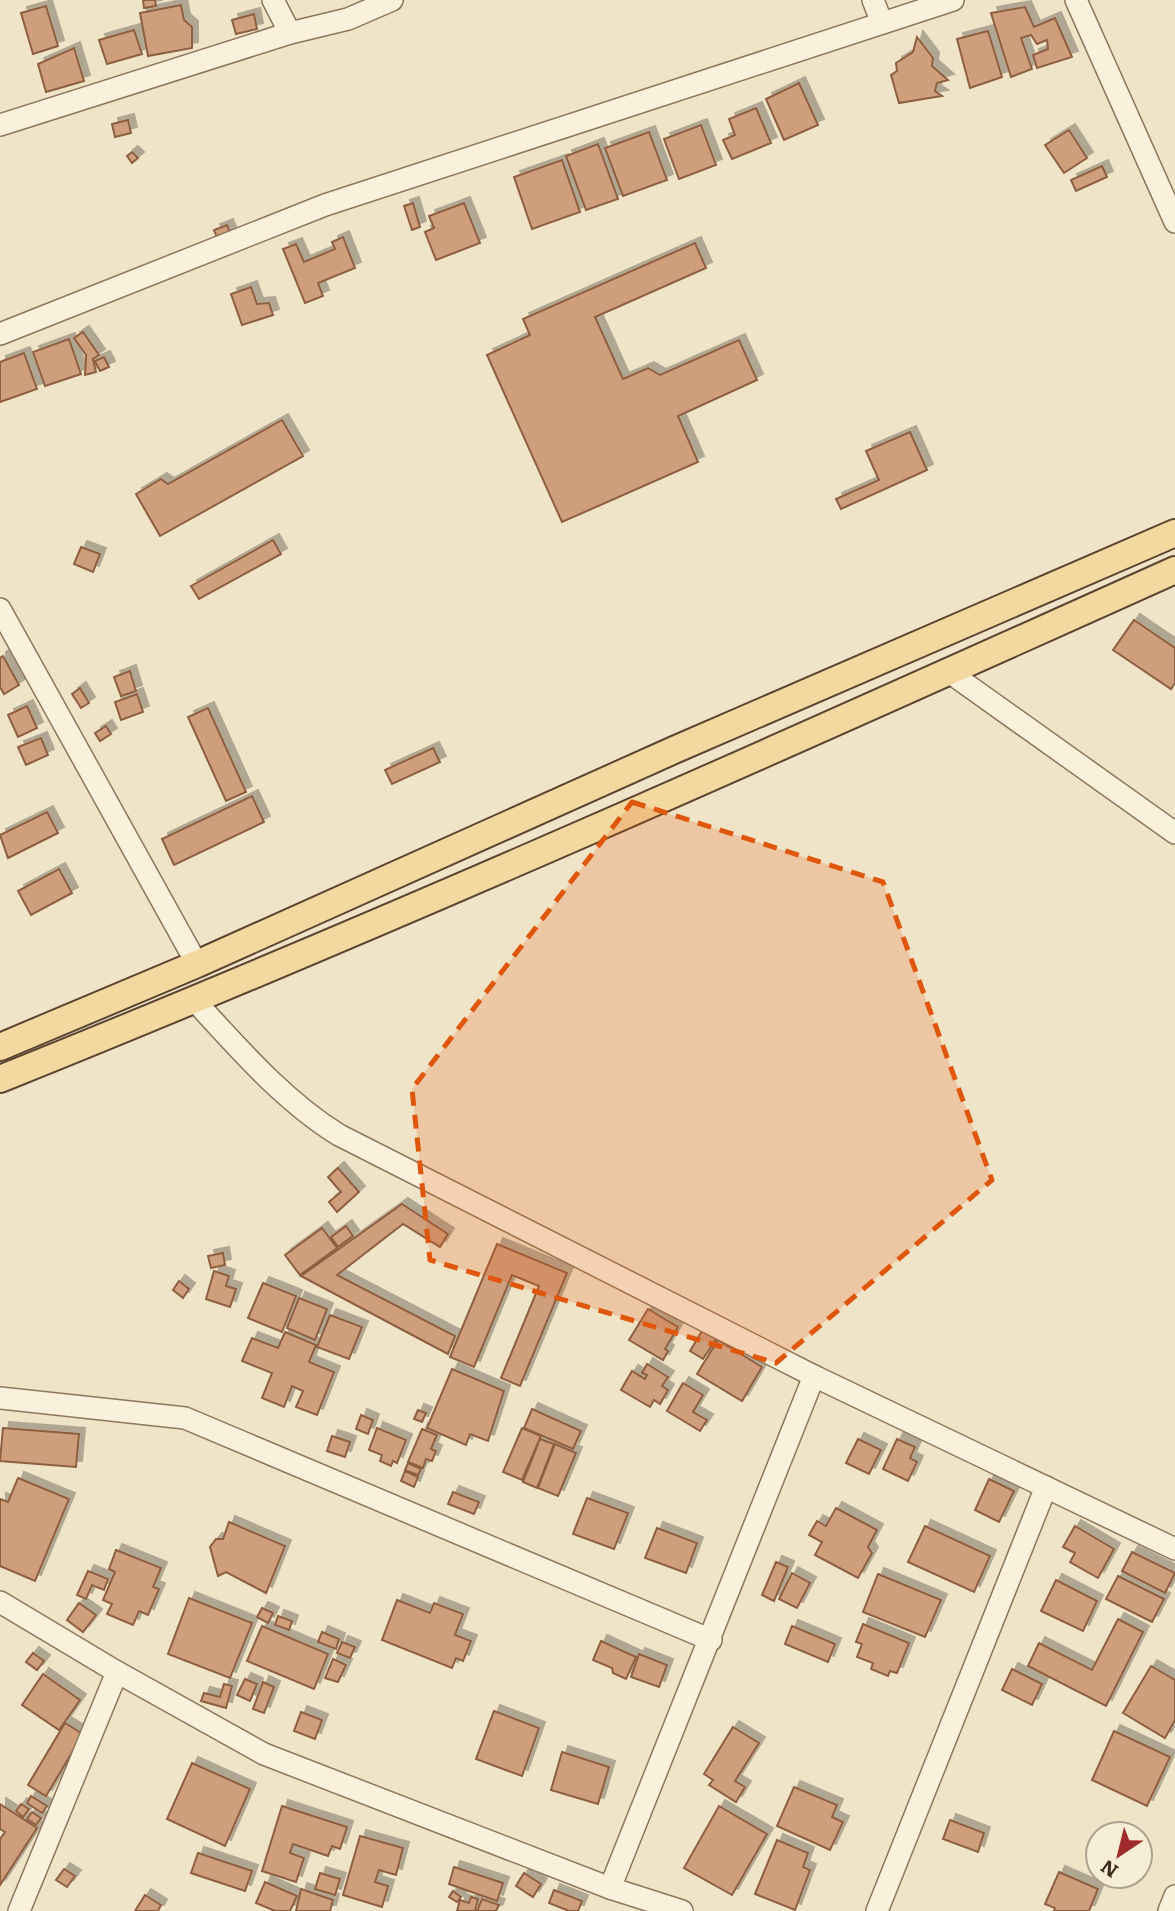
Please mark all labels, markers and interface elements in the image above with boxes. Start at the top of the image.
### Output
north arrow [1084,1820,1154,1890]
text: N [1094,1854,1123,1886]

